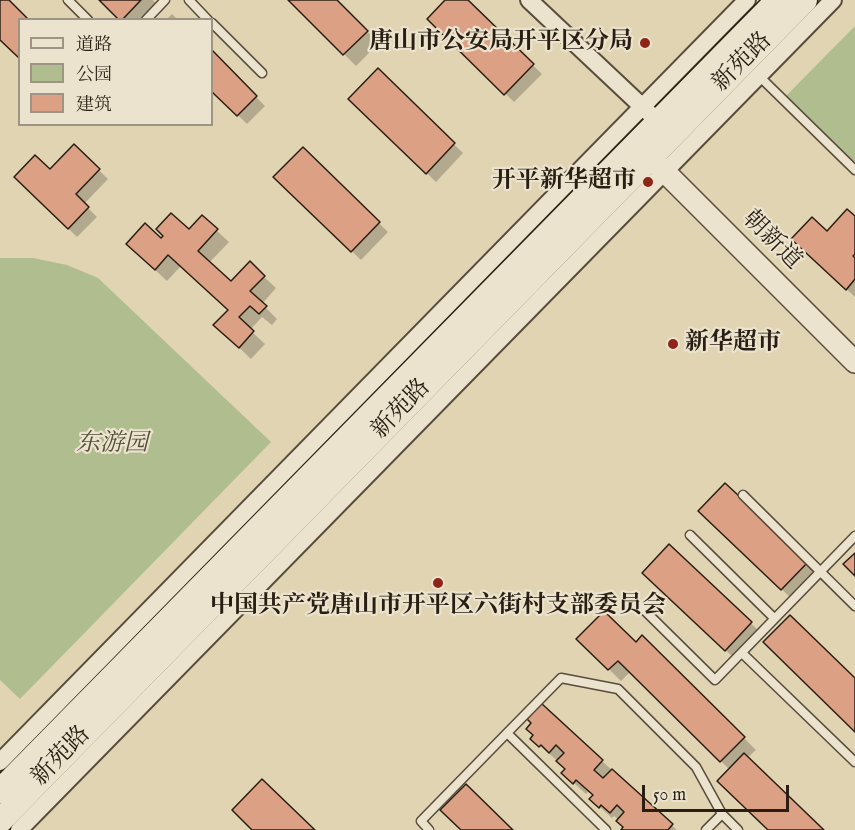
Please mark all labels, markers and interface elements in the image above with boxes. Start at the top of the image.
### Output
legend [18,18,213,126]
street label: 新苑路 [707,27,779,99]
place label: 唐山市公安局开平区分局 [369,29,633,57]
text: 道路 [76,34,112,57]
marker: 唐山市公安局开平区分局 [638,36,652,50]
text: 公园 [76,64,112,87]
text: 建筑 [76,94,112,117]
place label: 开平新华超市 [492,168,636,196]
marker: 开平新华超市 [641,175,655,189]
street label: 朝新道 [735,205,807,277]
place label: 新华超市 [685,330,781,358]
marker: 新华超市 [666,337,680,351]
street label: 新苑路 [367,374,437,446]
park label: 东游园 [76,431,148,459]
marker: 中国共产党唐山市开平区六街村支部委员会 [431,576,445,590]
place label: 中国共产党唐山市开平区六街村支部委员会 [210,593,666,621]
street label: 新苑路 [27,721,97,793]
scale bar [645,773,792,811]
text: 50 m [653,784,686,807]

